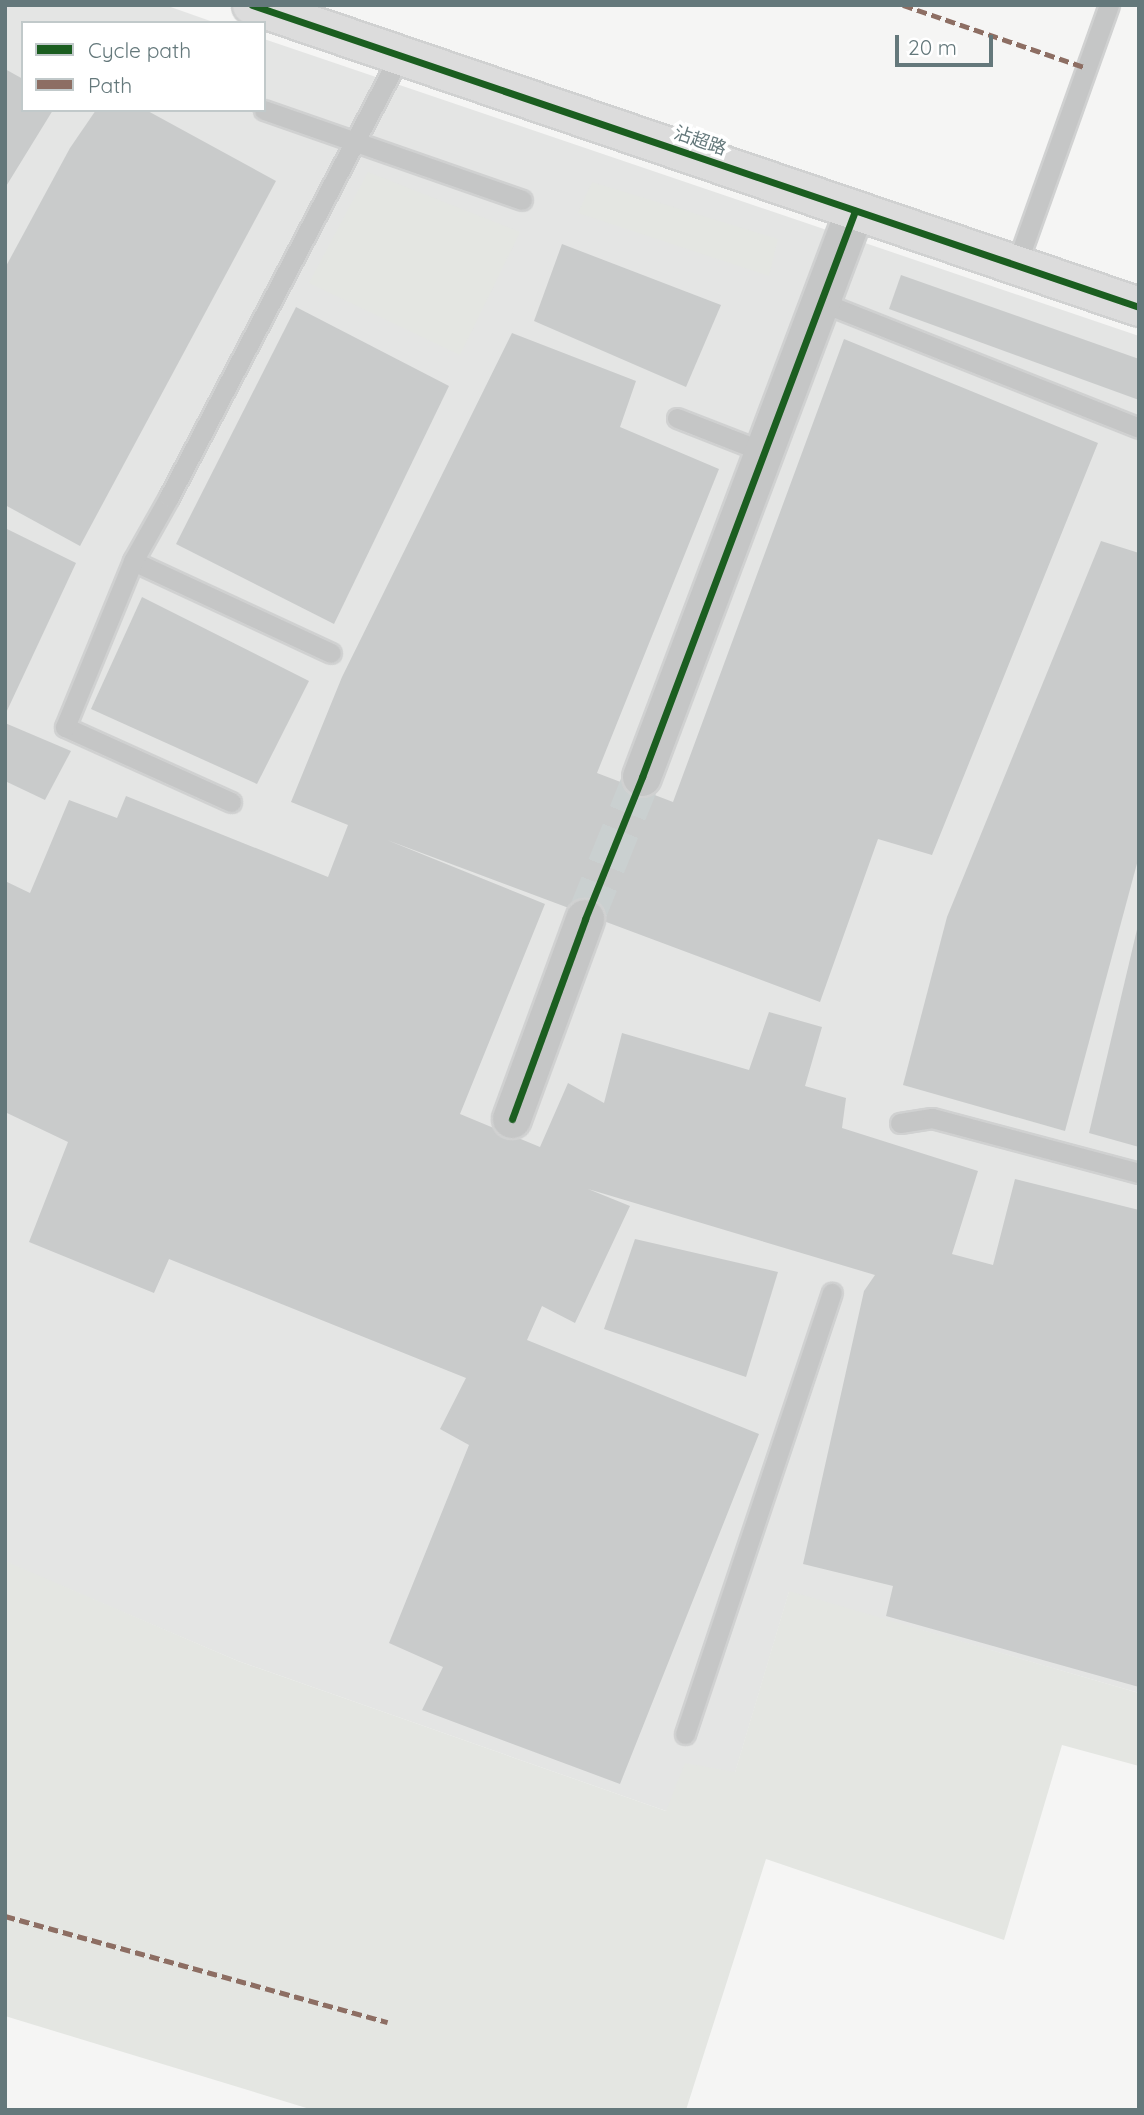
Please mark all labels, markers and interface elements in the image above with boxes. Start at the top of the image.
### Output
legend [21,21,266,112]
scale bar [899,21,997,65]
text: 20 m [908,34,957,60]
text: Cycle path [88,37,191,63]
text: Path [88,72,132,98]
street label: 沾超路 [671,122,729,160]

